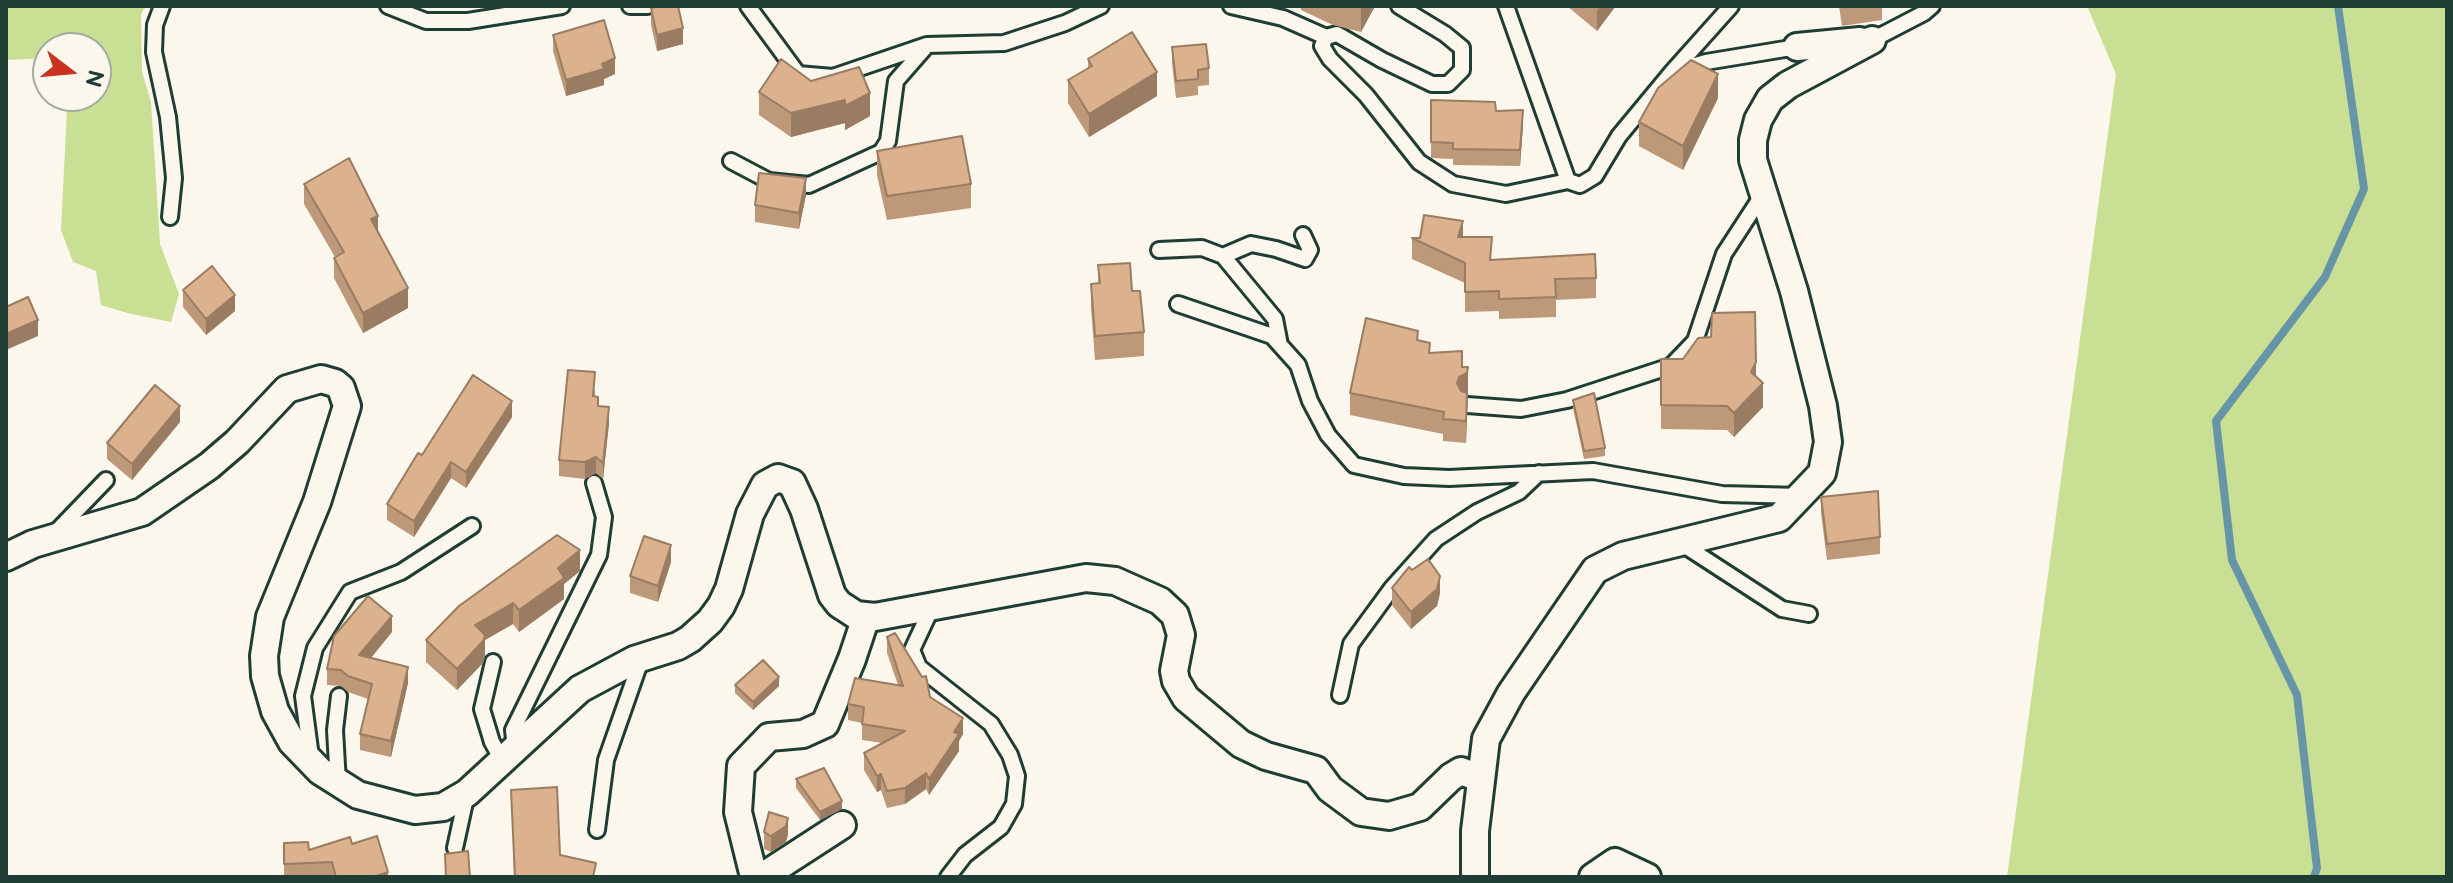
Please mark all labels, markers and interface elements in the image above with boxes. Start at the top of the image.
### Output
north arrow [32,32,112,112]
text: N [78,67,109,90]

